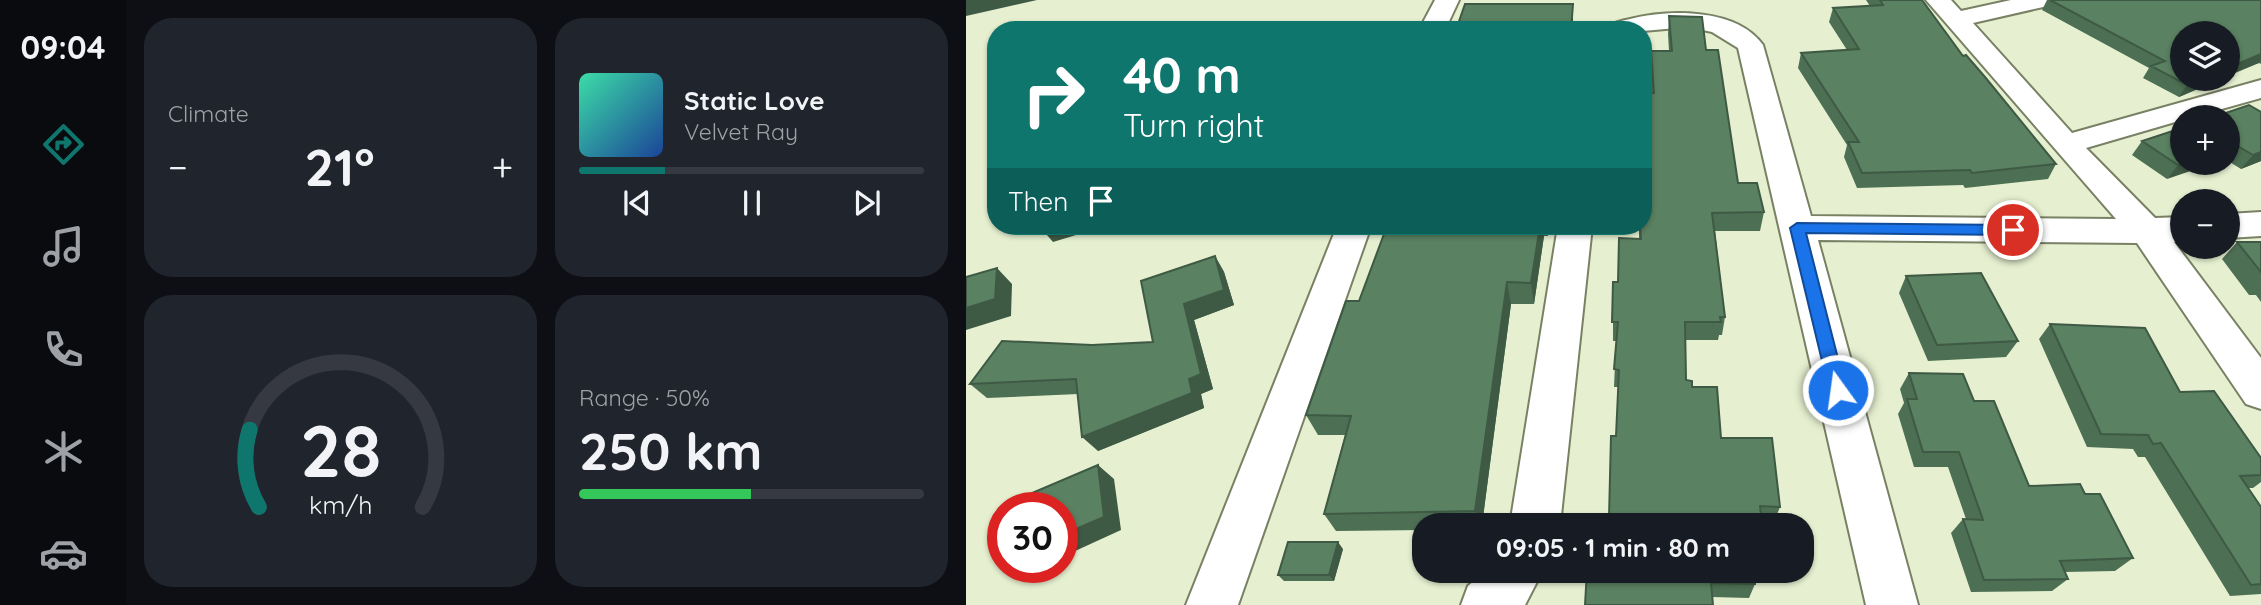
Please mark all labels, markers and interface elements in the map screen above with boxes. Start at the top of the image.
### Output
map controls [2170,21,2240,259]
button: layers [2170,21,2240,91]
text: 09:04 [20,27,106,67]
text: 40 m [1123,44,1241,105]
icon: right [1008,49,1099,140]
text: Static Love [684,84,825,117]
text: Climate [168,99,249,128]
text: Turn right [1123,105,1264,145]
button: + [2170,105,2240,175]
text: Velvet Ray [684,117,798,146]
icon: directions [39,120,88,169]
text: 21° [305,134,375,199]
text: − [168,143,188,191]
text: + [492,143,513,191]
icon: arrive [1082,182,1120,220]
icon: previous [618,184,656,222]
icon: pause [733,184,771,222]
icon: next [848,184,886,222]
text: Then [1008,185,1068,218]
button: − [2170,189,2240,259]
pin [1983,200,2043,260]
icon: arrive [1994,211,2032,249]
icon: music [39,222,88,271]
icon: phone [39,325,88,374]
position arrow [1801,353,1875,427]
text: Range · 50% [579,383,710,412]
text: 28 [300,404,381,495]
text: 250 km [579,418,763,483]
icon: climate [39,427,88,476]
text: km/h [309,489,372,520]
speed limit sign: 30 [987,492,1078,583]
icon: car [39,529,88,578]
text: 09:05 · 1 min · 80 m [1496,531,1730,564]

